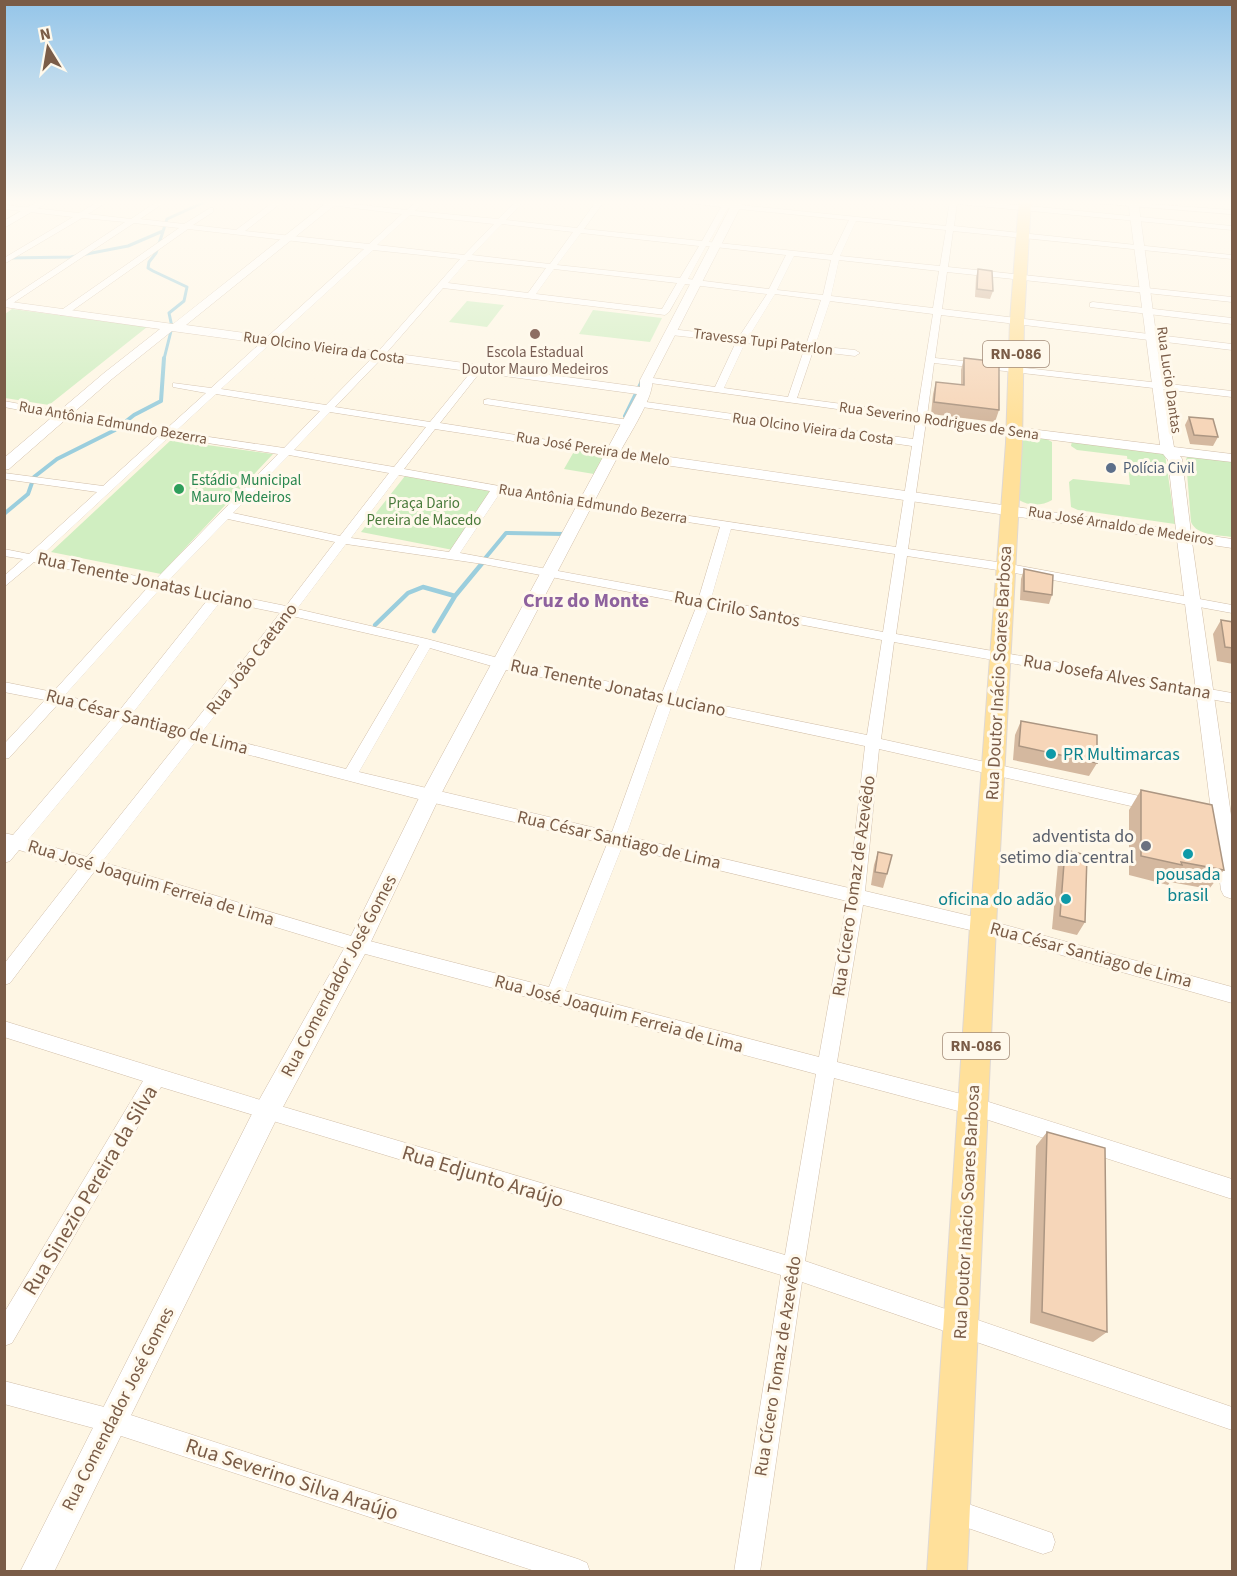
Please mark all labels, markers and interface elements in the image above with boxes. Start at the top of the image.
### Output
north arrow [18,18,78,78]
text: N [38,22,53,46]
street label: Travessa Tupi Paterlon [692,323,834,361]
street label: Rua Lucio Dantas [1151,325,1187,435]
street label: Rua Olcino Vieira da Costa [242,326,406,370]
marker: Escola Estadual Doutor Mauro Medeiros [528,327,542,341]
road number: RN-086 [983,341,1049,367]
place label: Escola Estadual Doutor Mauro Medeiros [462,342,608,380]
street label: Rua Antônia Edmundo Bezerra [17,396,209,450]
street label: Rua Severino Rodrigues de Sena [838,397,1040,445]
street label: Rua Olcino Vieira da Costa [731,407,895,451]
street label: Rua José Pereira de Melo [515,426,671,472]
place label: Polícia Civil [1123,458,1195,479]
marker: Polícia Civil [1104,461,1118,475]
place label: Estádio Municipal Mauro Medeiros [191,470,302,508]
street label: Rua Antônia Edmundo Bezerra [497,479,689,529]
marker: Estádio Municipal Mauro Medeiros [172,482,186,496]
park label: Praça Dario Pereira de Macedo [367,493,481,531]
street label: Rua José Arnaldo de Medeiros [1027,501,1215,551]
street label: Rua Doutor Inácio Soares Barbosa [980,545,1018,801]
street label: Rua Tenente Jonatas Luciano [35,546,255,616]
street label: Rua Cirilo Santos [672,585,802,633]
district label: Cruz do Monte [523,587,649,615]
street label: Rua João Caetano [200,598,304,720]
street label: Rua Josefa Alves Santana [1021,648,1213,706]
street label: Rua Tenente Jonatas Luciano [508,653,728,723]
street label: Rua César Santiago de Lima [43,683,251,761]
place label: PR Multimarcas [1063,742,1180,767]
marker: PR Multimarcas [1044,747,1058,761]
street label: Rua Cícero Tomaz de Azevêdo [826,774,882,998]
street label: Rua César Santiago de Lima [515,804,723,876]
place label: adventista do setimo dia central [1000,824,1134,870]
street label: Rua José Joaquim Ferreia de Lima [25,834,277,932]
marker: adventista do setimo dia central [1139,839,1153,853]
marker: pousada brasil [1181,847,1195,861]
place label: pousada brasil [1155,862,1221,908]
street label: Rua Comendador José Gomes [275,870,403,1082]
place label: oficina do adão [938,887,1054,912]
marker: oficina do adão [1059,892,1073,906]
street label: Rua César Santiago de Lima [987,916,1195,994]
street label: Rua José Joaquim Ferreia de Lima [492,969,746,1059]
road number: RN-086 [943,1033,1009,1059]
street label: Rua Sinezio Pereira da Silva [15,1079,165,1301]
street label: Rua Doutor Inácio Soares Barbosa [948,1084,986,1340]
street label: Rua Edjunto Araújo [398,1137,568,1215]
street label: Rua Cícero Tomaz de Azevêdo [748,1254,808,1478]
street label: Rua Comendador José Gomes [56,1303,180,1515]
street label: Rua Severino Silva Araújo [182,1430,402,1528]

